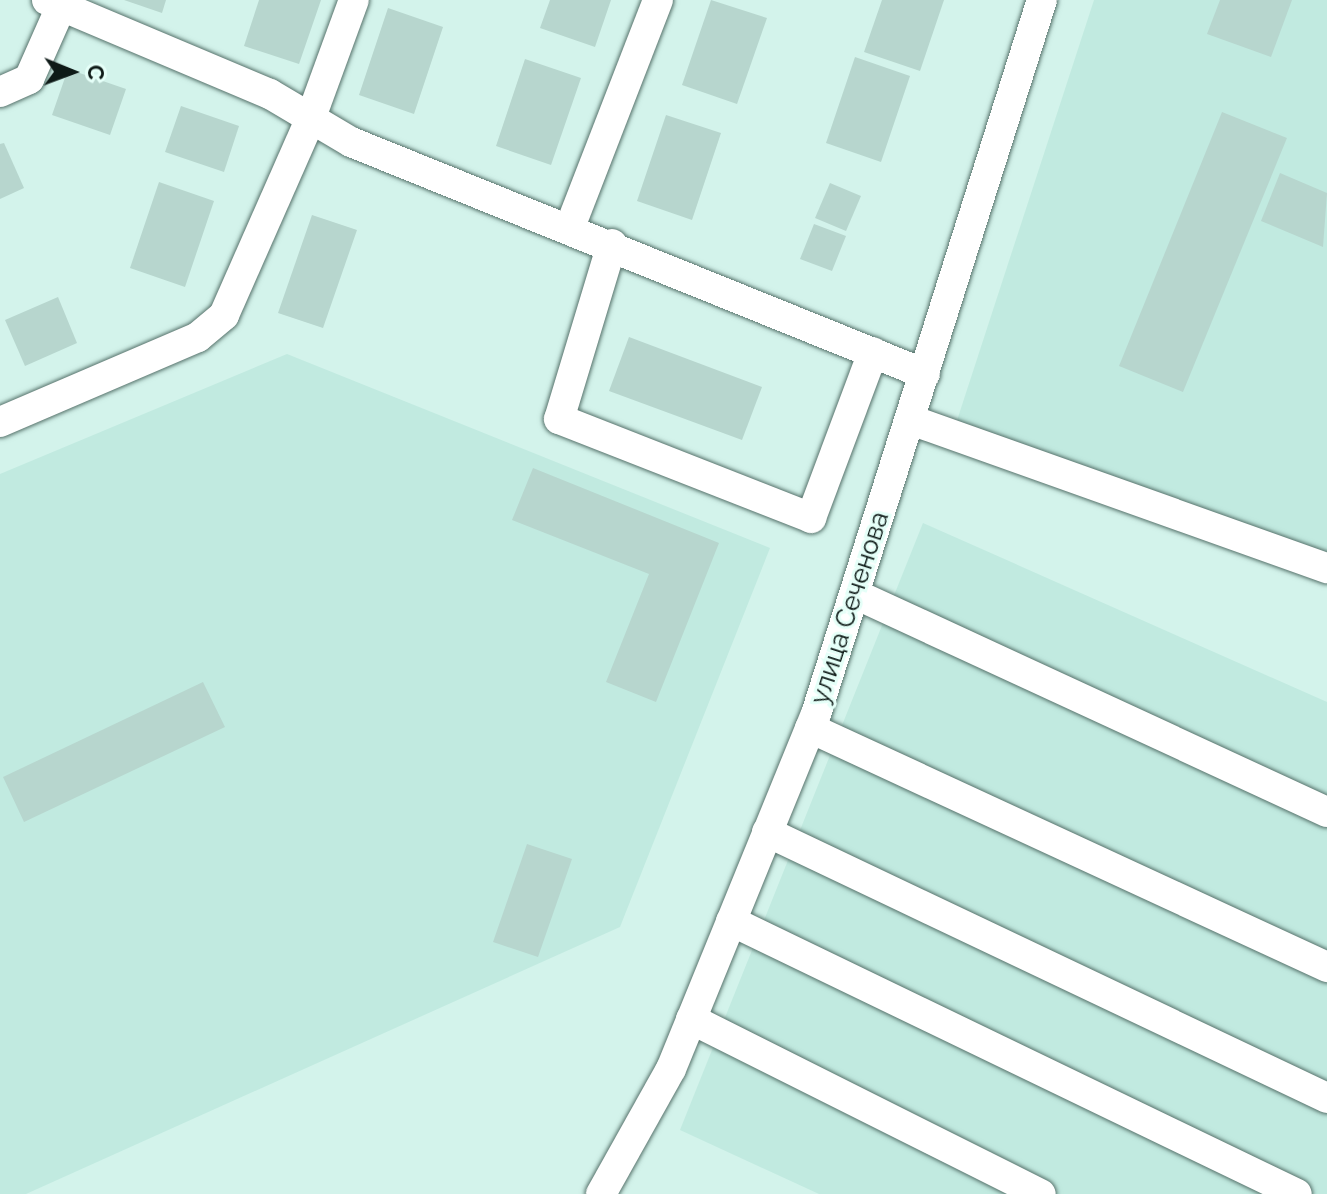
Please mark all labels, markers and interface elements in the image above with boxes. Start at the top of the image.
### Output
north arrow [32,32,112,112]
text: С [83,65,109,80]
street label: улица Сеченова [804,508,896,708]

